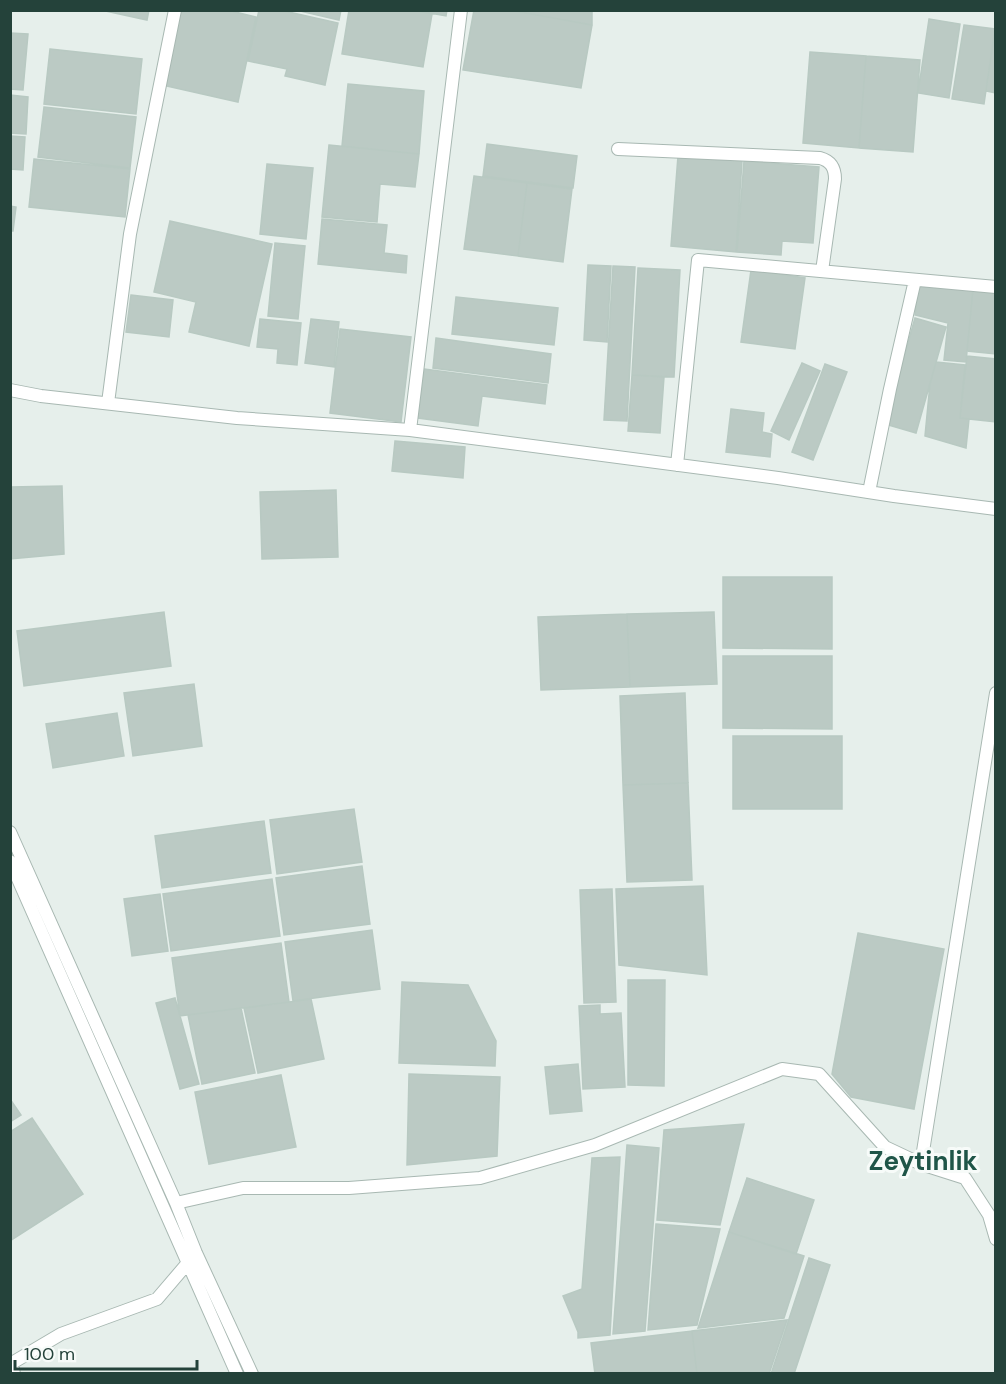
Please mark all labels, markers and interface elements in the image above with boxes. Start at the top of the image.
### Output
district label: Zeytinlik [868,1144,978,1178]
scale bar [15,1333,196,1371]
text: 100 m [24,1342,75,1366]

